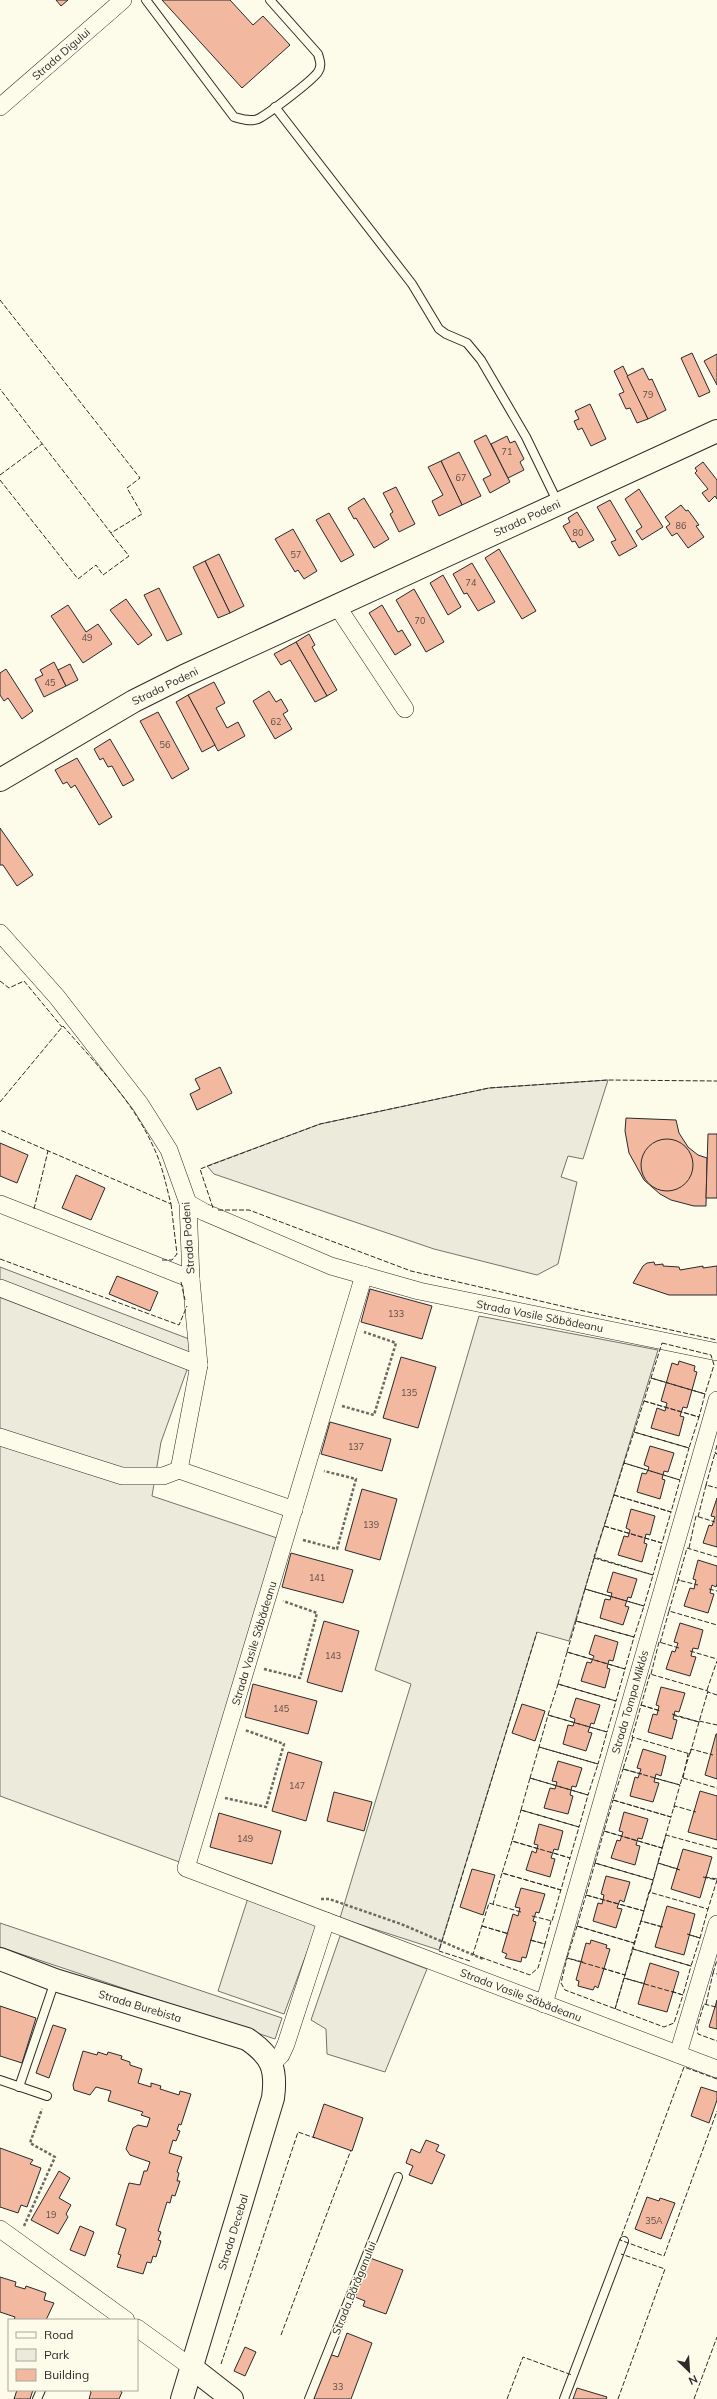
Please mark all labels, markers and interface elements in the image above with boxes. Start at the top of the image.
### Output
street label: Strada Digului [29,25,93,83]
house number: 79 [643,389,653,400]
house number: 71 [502,446,512,457]
house number: 67 [456,472,466,483]
street label: Strada Podeni [491,496,563,540]
house number: 86 [676,520,686,531]
house number: 80 [573,527,583,538]
house number: 57 [291,549,301,560]
house number: 74 [466,577,477,588]
house number: 70 [415,615,425,626]
house number: 49 [82,632,92,643]
street label: Strada Podeni [130,664,200,708]
house number: 45 [45,677,56,688]
house number: 62 [271,716,281,727]
house number: 56 [160,739,170,750]
street label: Strada Podeni [179,1202,197,1274]
street label: Strada Vasile Săbădeanu [475,1297,605,1335]
house number: 133 [388,1308,404,1319]
house number: 135 [401,1387,418,1398]
house number: 137 [348,1441,364,1452]
house number: 139 [363,1519,379,1530]
house number: 141 [309,1572,325,1583]
street label: Strada Vasile Săbădeanu [228,1579,280,1707]
street label: Strada Tompa Miklós [608,1649,652,1755]
house number: 143 [325,1650,341,1661]
house number: 145 [273,1703,290,1714]
house number: 147 [289,1780,305,1791]
house number: 149 [237,1833,253,1844]
street label: Strada Vasile Săbădeanu [458,1965,584,2025]
street label: Strada Burebista [97,1987,183,2025]
street label: Strada Decebal [215,2192,251,2272]
house number: 19 [46,2209,56,2220]
house number: 35A [645,2215,663,2226]
street label: Strada Bărăganului [329,2239,379,2337]
legend [8,2319,138,2391]
text: Road [44,2327,73,2342]
text: Park [44,2347,70,2362]
north arrow [669,2351,709,2391]
text: Building [44,2367,89,2382]
text: N [687,2372,700,2388]
house number: 33 [333,2381,343,2392]

